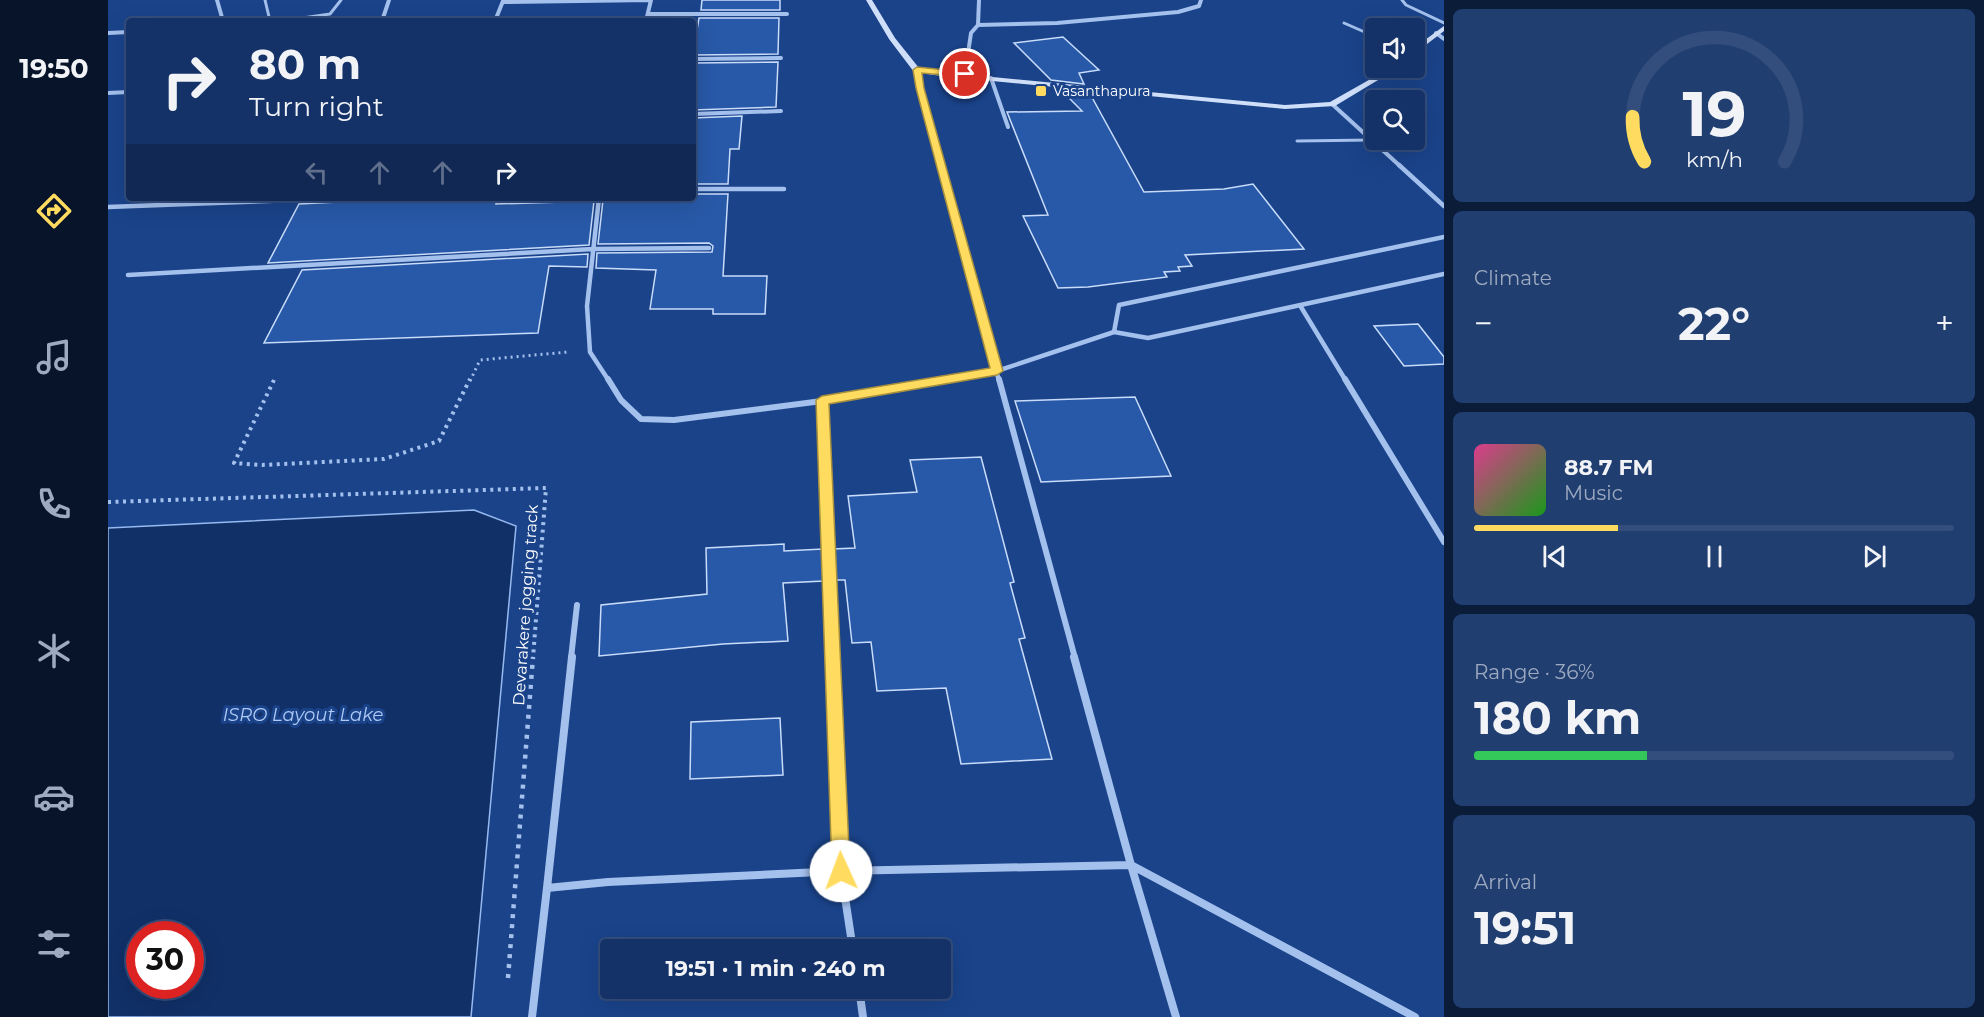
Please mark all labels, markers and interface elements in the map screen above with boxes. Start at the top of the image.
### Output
map controls [1365,18,1425,150]
button: sound [1365,18,1425,78]
text: 80 m [249,38,361,90]
icon: right [150,42,228,120]
pin [939,48,990,99]
text: 19:50 [19,52,89,85]
icon: arrive [948,57,981,90]
text: 19 [1682,76,1746,152]
place label: Vasanthapura [1053,82,1150,100]
marker: Vasanthapura [1034,84,1048,98]
text: Turn right [249,90,384,123]
button: search [1365,90,1425,150]
text: km/h [1685,147,1743,173]
icon: left [300,156,333,189]
icon: ahead [363,156,396,189]
icon: ahead [426,156,459,189]
icon: right [489,156,522,189]
icon: directions [33,190,75,232]
text: Climate [1474,266,1552,290]
text: 22° [1678,296,1750,351]
text: − [1474,303,1493,343]
text: + [1935,303,1954,343]
icon: music [33,336,75,378]
text: 88.7 FM [1564,454,1654,481]
text: Music [1564,481,1623,505]
icon: phone [33,483,75,525]
street label: Devarakere jogging track [509,503,542,706]
icon: previous [1538,540,1571,573]
icon: pause [1698,540,1731,573]
icon: next [1858,540,1891,573]
icon: climate [33,630,75,672]
text: Range · 36% [1474,660,1595,684]
text: 180 km [1474,690,1641,745]
water label: ISRO Layout Lake [223,704,383,726]
icon: car [33,776,75,818]
position arrow [809,839,873,903]
text: Arrival [1474,870,1537,894]
text: 19:51 [1474,900,1577,955]
speed limit sign: 30 [126,921,204,999]
icon: filters [33,923,75,965]
text: 19:51 · 1 min · 240 m [665,955,886,982]

